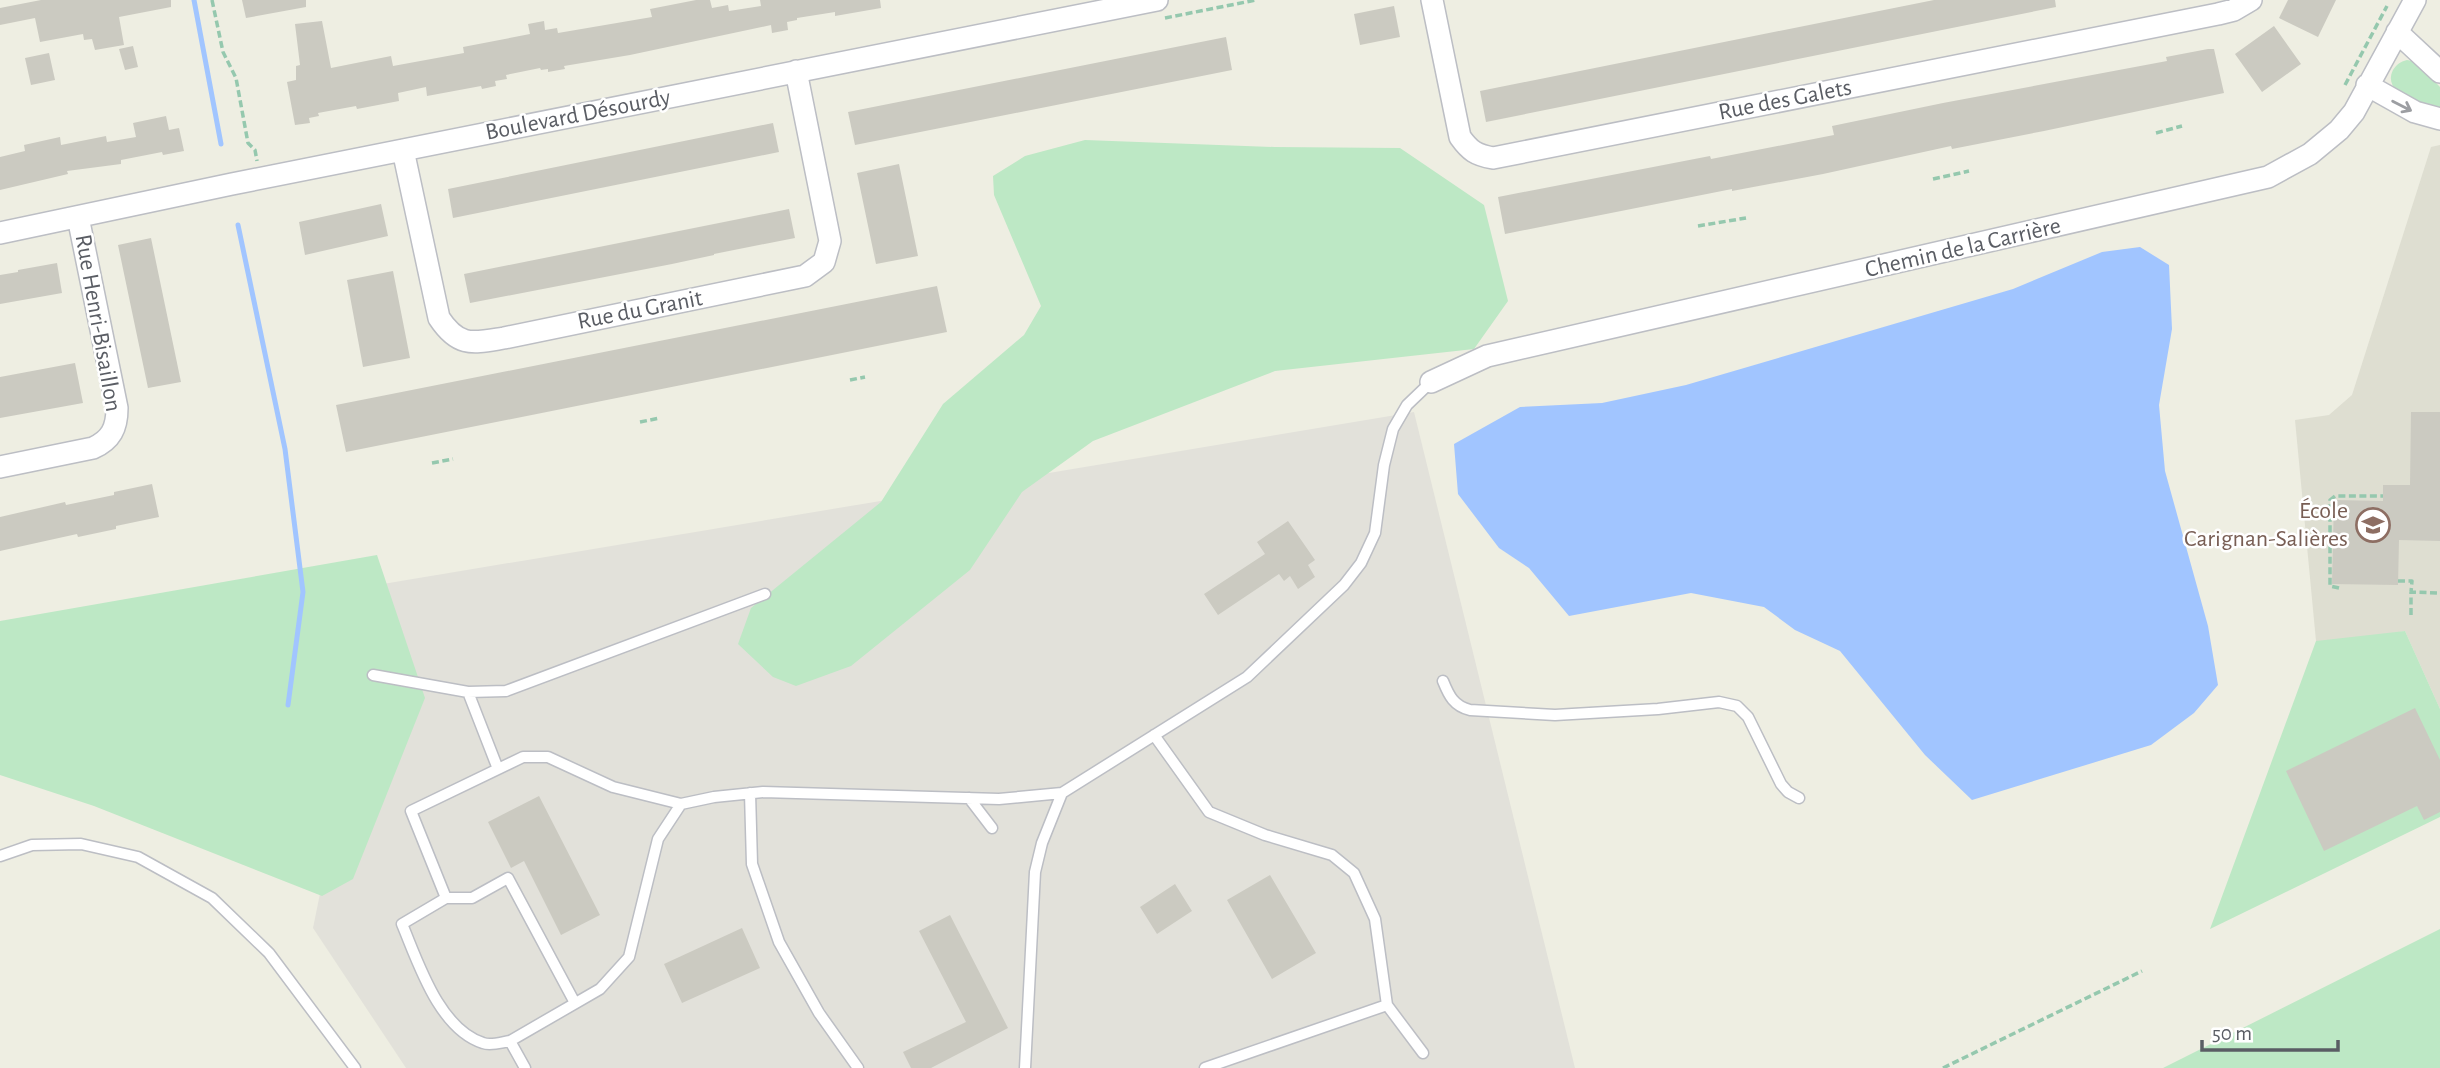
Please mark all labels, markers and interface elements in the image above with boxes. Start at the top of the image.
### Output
street label: Rue des Galets [1716,75,1854,125]
street label: Boulevard Désourdy [483,85,673,145]
one-way arrow [2391,99,2412,113]
street label: Chemin de la Carrière [1863,214,2063,282]
street label: Rue Henri-Bisaillon [71,232,125,414]
street label: Rue du Granit [575,286,705,334]
place label: École Carignan-Salières [2184,497,2348,551]
school or university icon: École Carignan-Salières [2354,506,2392,544]
scale bar [2202,1009,2338,1052]
text: 50 m [2212,1023,2252,1044]

